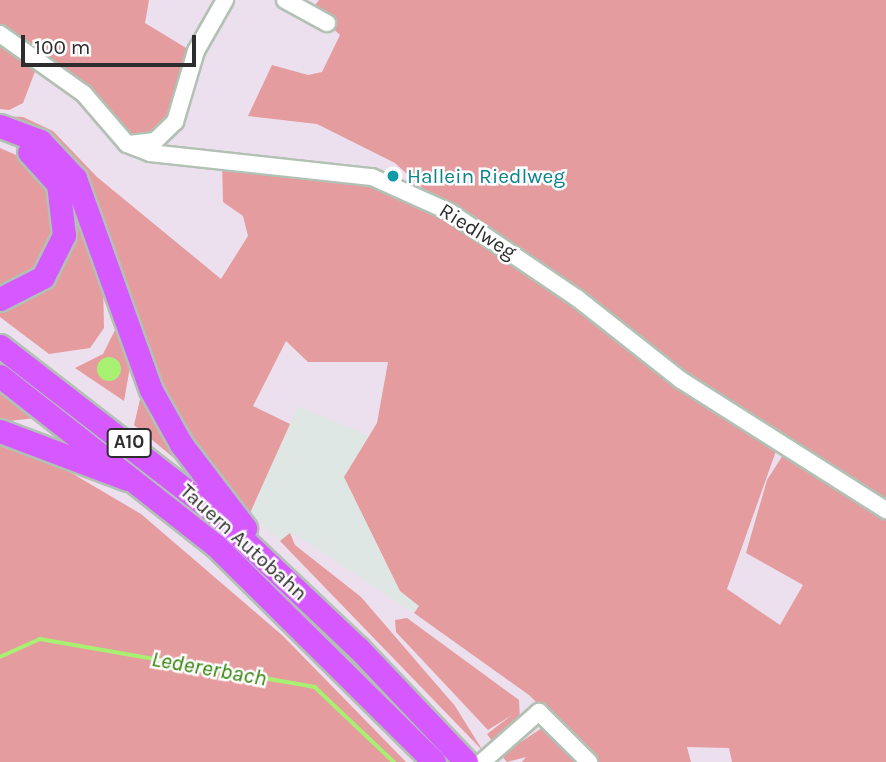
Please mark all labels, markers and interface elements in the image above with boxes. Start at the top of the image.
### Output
scale bar [24,21,200,65]
text: 100 m [34,35,91,59]
place label: Hallein Riedlweg [407,163,565,189]
marker: Hallein Riedlweg [385,168,401,184]
street label: Riedlweg [435,198,521,264]
road number: A10 [106,428,152,458]
street label: Tauern Autobahn [175,478,313,606]
water label: Ledererbach [149,645,269,693]

